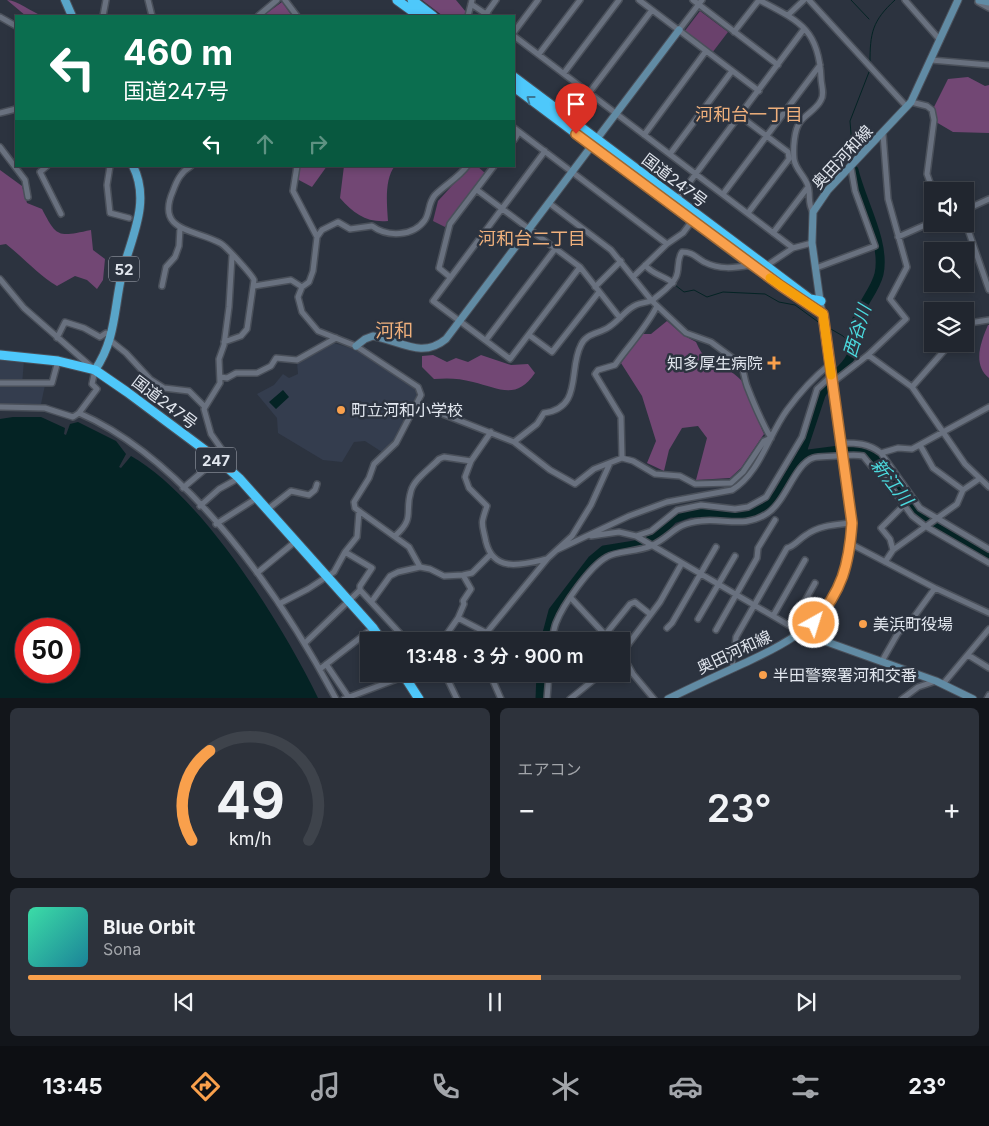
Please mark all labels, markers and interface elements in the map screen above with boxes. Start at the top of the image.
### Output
text: 460 m [123,31,233,73]
icon: left [40,35,105,100]
text: 国道247号 [123,78,229,104]
pin [555,83,597,134]
icon: arrive [562,90,590,118]
one-way arrow [527,97,536,105]
district label: 河和台一丁目 [695,104,803,125]
street label: 奥田河和線 [807,121,877,193]
icon: left [198,130,226,158]
icon: ahead [251,130,279,158]
icon: right [304,130,332,158]
street label: 国道247号 [638,149,712,211]
map controls [924,182,974,352]
button: sound [924,182,974,232]
district label: 河和台二丁目 [478,228,586,249]
button: search [924,242,974,292]
road number: 52 [109,256,139,282]
water label: 西谷川 [839,300,876,360]
button: layers [924,302,974,352]
district label: 河和 [375,319,413,342]
place label: 知多厚生病院 [667,353,763,373]
marker: 知多厚生病院 [767,356,781,370]
street label: 国道247号 [128,371,202,433]
place label: 町立河和小学校 [351,400,463,420]
marker: 町立河和小学校 [335,404,347,416]
road number: 247 [196,448,236,472]
water label: 新江川 [867,454,918,511]
position arrow [787,596,839,648]
place label: 美浜町役場 [873,614,953,634]
speed limit sign: 50 [15,618,80,683]
marker: 美浜町役場 [857,618,869,630]
street label: 奥田河和線 [694,626,774,678]
text: 13:48 · 3 分 · 900 m [406,645,584,668]
place label: 半田警察署河和交番 [773,665,917,685]
marker: 半田警察署河和交番 [757,669,769,681]
text: エアコン [518,759,582,779]
text: 49 [215,769,284,832]
text: 23° [707,785,772,831]
text: − [518,792,536,826]
text: + [942,792,961,826]
text: km/h [229,828,271,849]
text: Blue Orbit [103,916,195,939]
text: Sona [103,939,141,959]
icon: previous [170,988,198,1016]
icon: pause [481,988,509,1016]
icon: next [792,988,820,1016]
icon: directions [188,1069,223,1104]
icon: music [308,1069,343,1104]
icon: phone [428,1069,463,1104]
icon: climate [548,1069,583,1104]
icon: car [668,1069,703,1104]
icon: filters [788,1069,823,1104]
text: 13:45 [43,1073,103,1099]
text: 23° [908,1073,946,1099]

